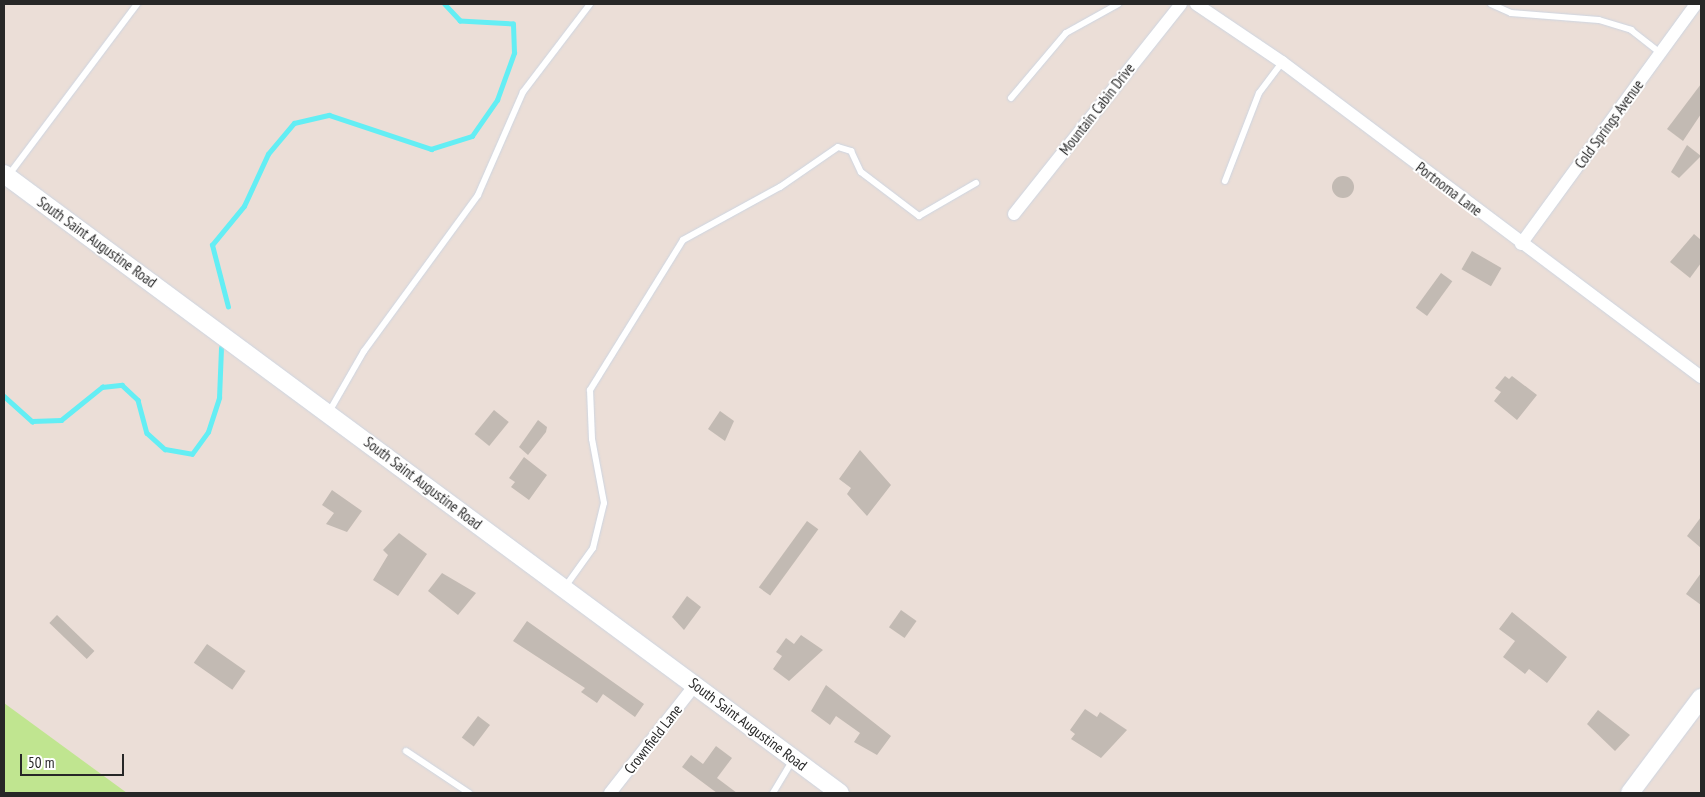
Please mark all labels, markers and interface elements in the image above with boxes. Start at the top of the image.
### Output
street label: Mountain Cabin Drive [1056,59,1138,159]
street label: Cold Springs Avenue [1571,76,1647,172]
street label: Portnoma Lane [1412,158,1486,220]
street label: South Saint Augustine Road [34,193,160,291]
street label: South Saint Augustine Road [360,433,486,533]
street label: South Saint Augustine Road [685,674,811,774]
street label: Crownfield Lane [620,701,686,777]
scale bar [22,744,126,776]
text: 50 m [28,753,54,772]

